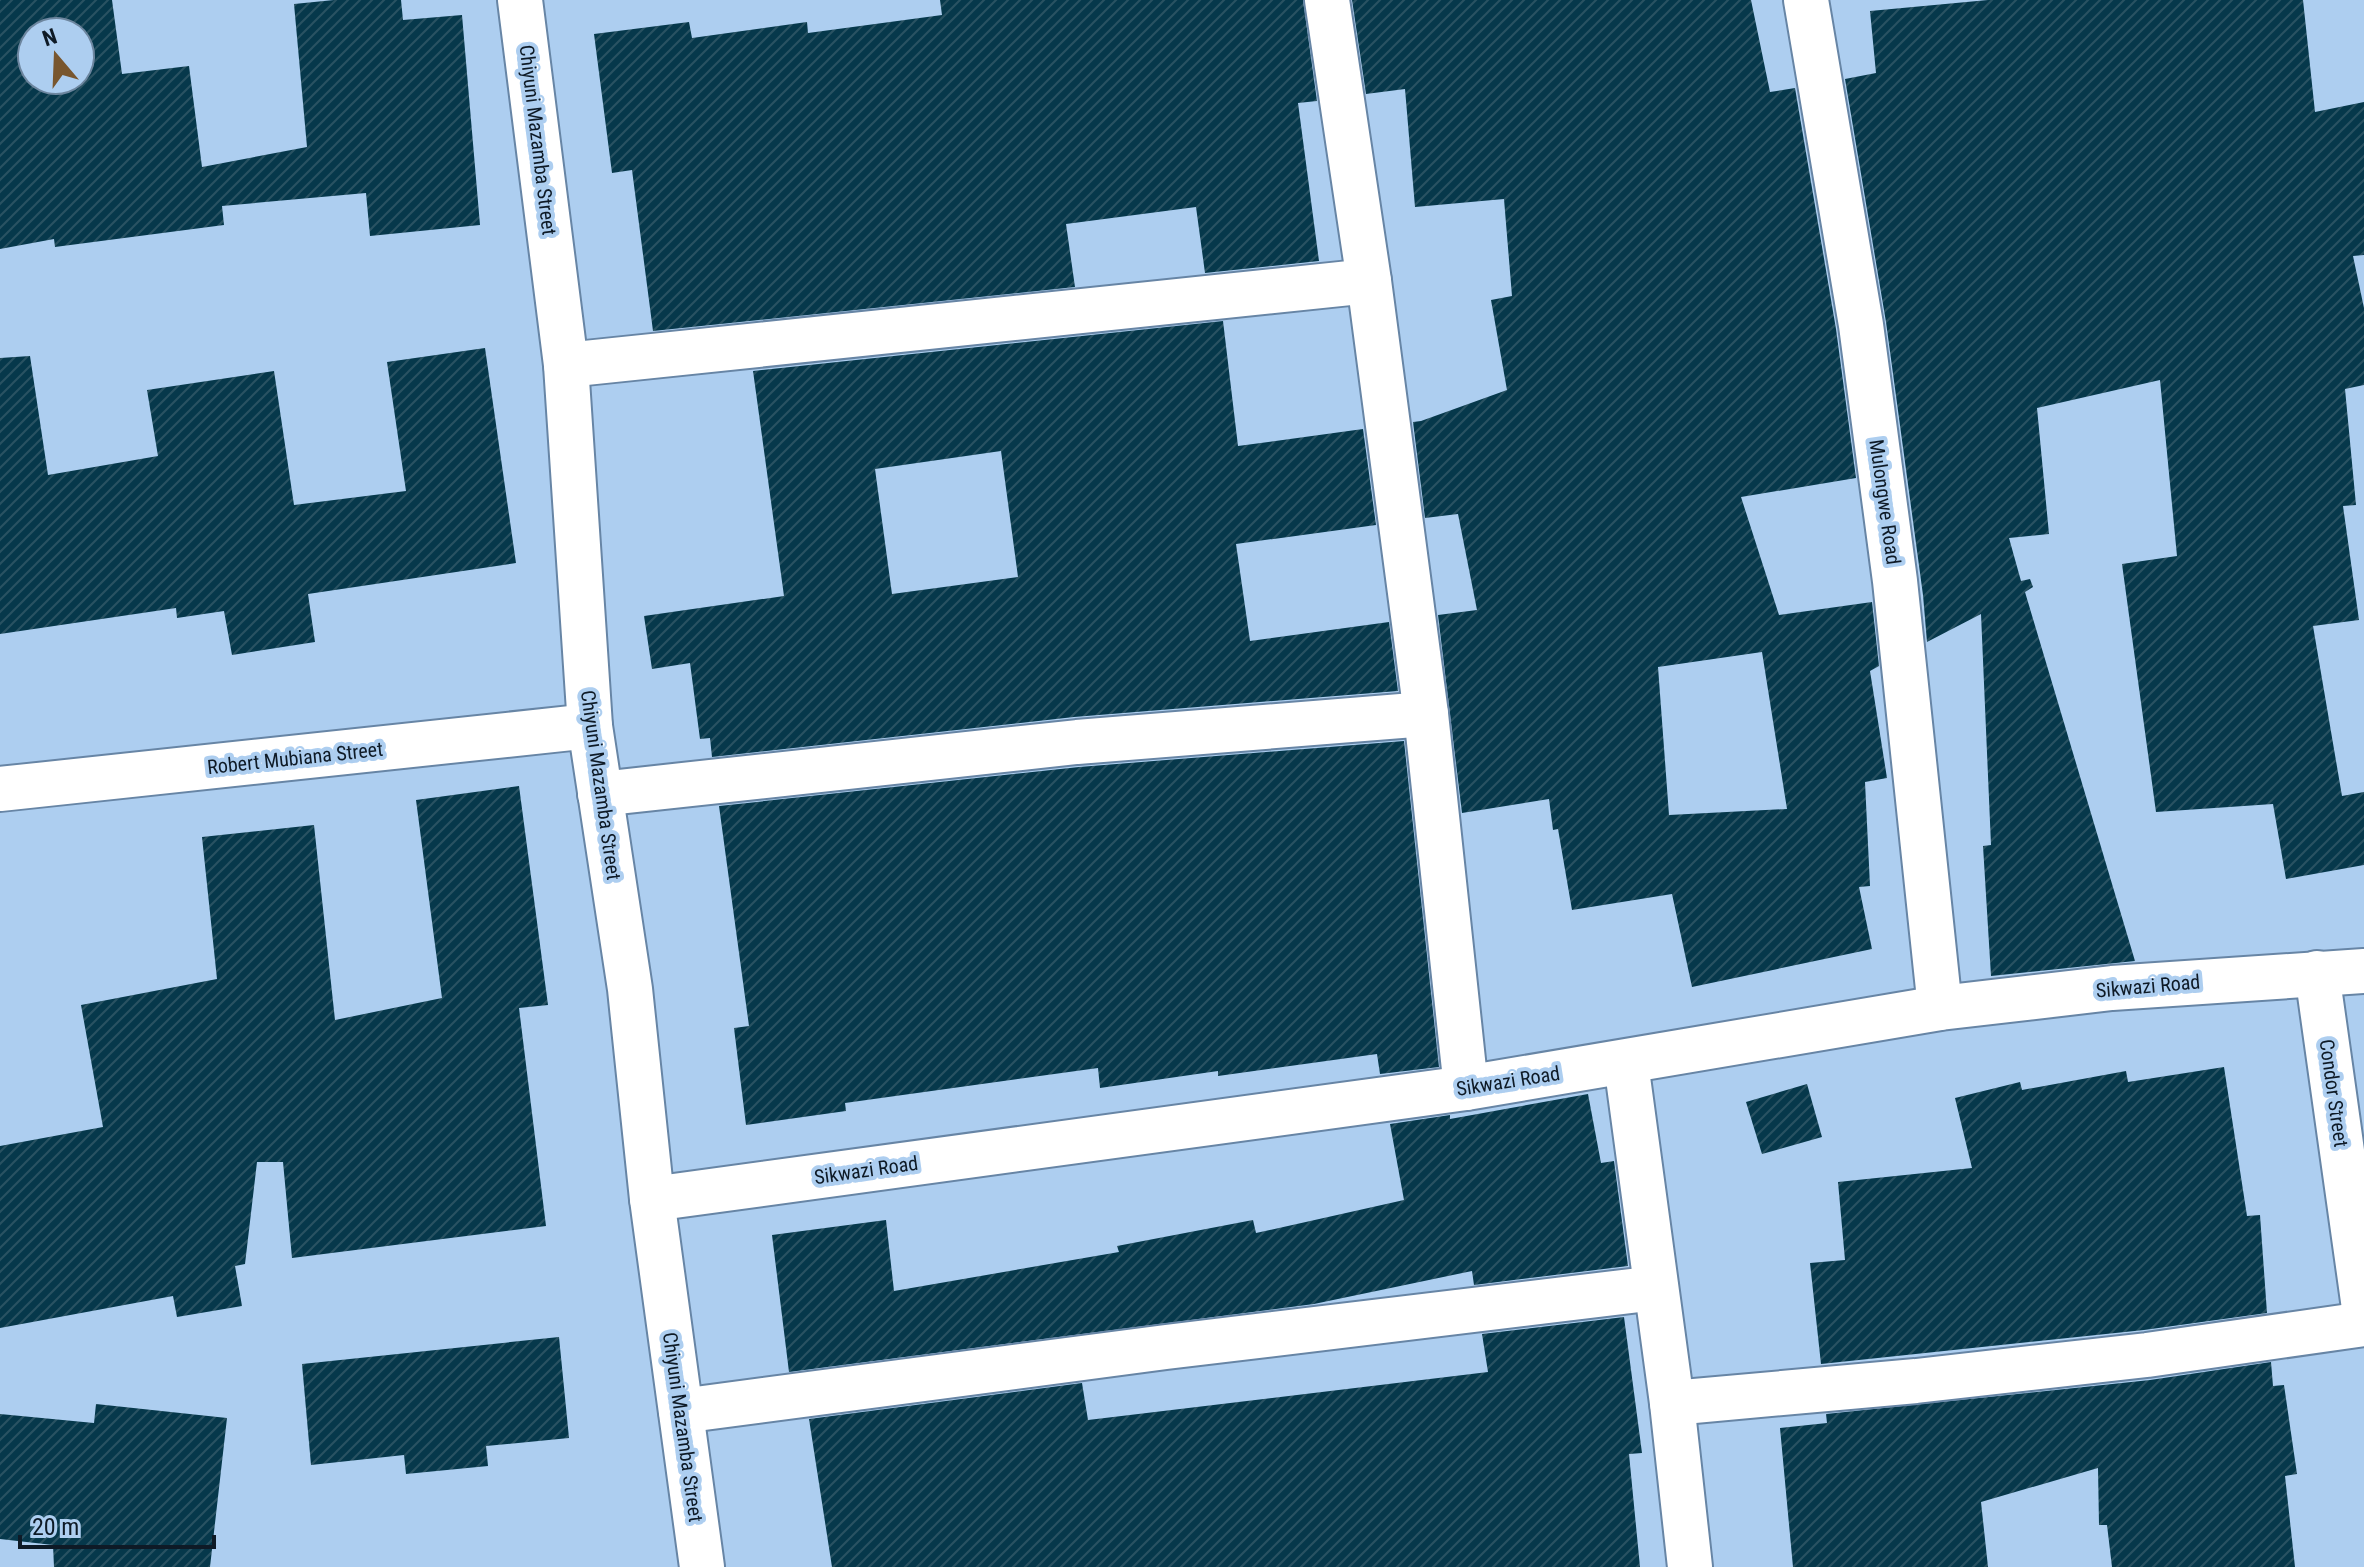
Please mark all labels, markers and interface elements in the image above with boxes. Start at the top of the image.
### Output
north arrow [16,16,96,96]
text: N [39,24,60,52]
street label: Chiyuni Mazamba Street [514,44,562,237]
street label: Mulongwe Road [1864,438,1906,566]
street label: Chiyuni Mazamba Street [576,689,626,882]
street label: Robert Mubiana Street [206,737,384,779]
street label: Sikwazi Road [2095,969,2201,1003]
street label: Condor Street [2315,1038,2353,1149]
street label: Sikwazi Road [1454,1061,1562,1101]
street label: Sikwazi Road [813,1151,919,1189]
street label: Chiyuni Mazamba Street [658,1331,708,1524]
scale bar [20,1499,214,1549]
text: 20 m [32,1513,79,1541]

